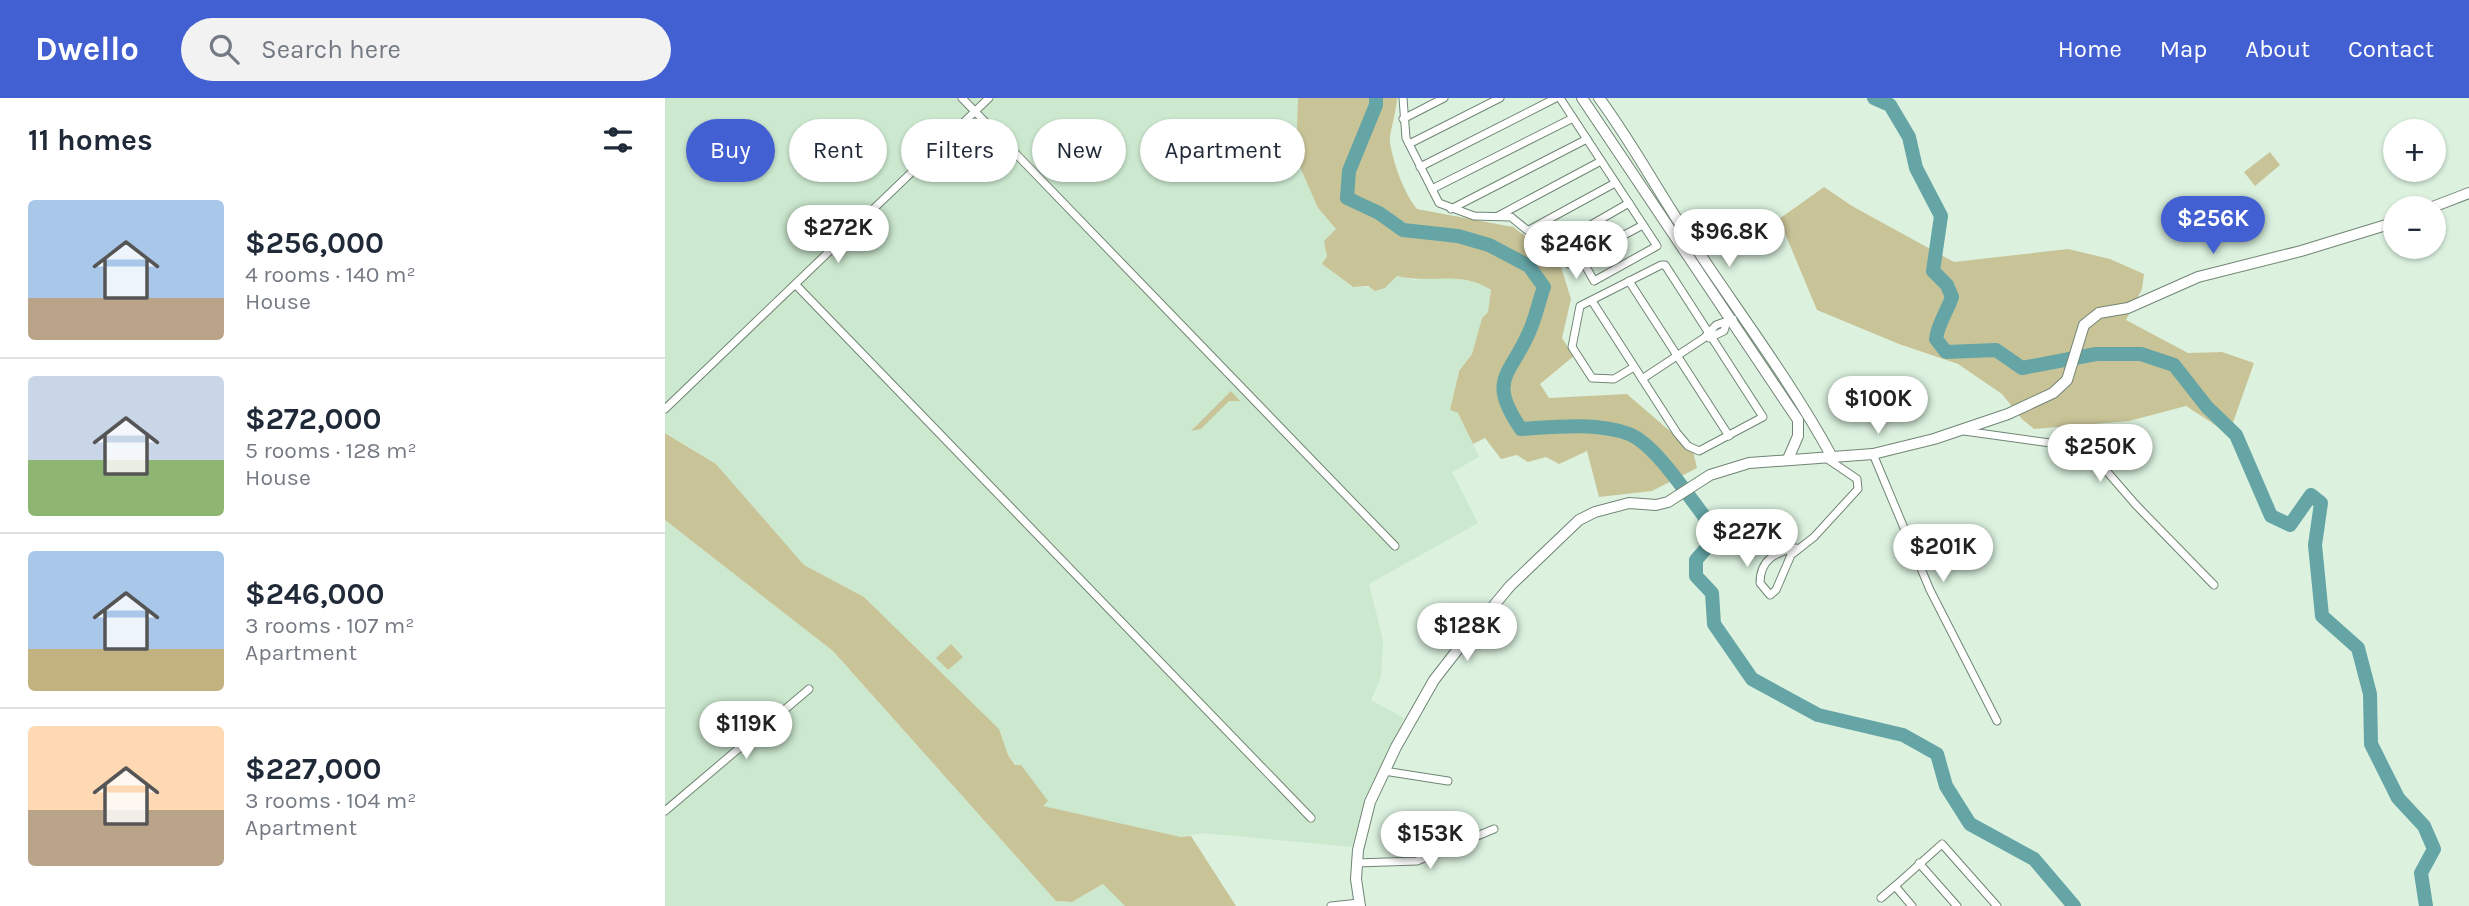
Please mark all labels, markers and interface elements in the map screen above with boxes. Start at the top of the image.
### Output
search box [181,18,671,81]
text: Dwello [35,30,139,68]
icon: search [205,30,243,68]
text: Search here [261,34,401,65]
text: Home [2058,35,2122,63]
text: Map [2160,35,2207,63]
text: About [2245,35,2310,63]
text: Contact [2348,35,2434,63]
chip: Buy [686,119,775,182]
chip: Rent [789,119,887,182]
chip: Filters [901,119,1018,182]
chip: New [1032,119,1126,182]
chip: Apartment [1140,119,1305,182]
map controls [2383,119,2446,259]
button: + [2383,119,2446,182]
icon: filters [599,121,637,159]
text: 11 homes [28,122,153,158]
button: − [2383,196,2446,259]
pin: $256K [2164,197,2262,256]
text: $256K [2177,205,2249,232]
pin: $272K [789,206,887,265]
pin: $96.8K [1672,209,1786,269]
text: $272K [803,214,873,241]
text: $96.8K [1690,218,1768,245]
pin: $246K [1527,222,1625,281]
text: $256,000 [245,225,384,261]
icon: home [84,228,168,312]
text: $246K [1540,230,1612,257]
text: 4 rooms · 140 m² [245,261,416,288]
text: House [245,288,311,315]
pin: $100K [1829,376,1927,436]
text: $100K [1844,385,1912,412]
text: $272,000 [245,401,381,437]
icon: home [84,404,168,488]
pin: $250K [2051,424,2149,484]
text: $250K [2064,433,2136,460]
text: 5 rooms · 128 m² [245,437,417,464]
text: House [245,464,311,491]
pin: $227K [1698,510,1796,569]
text: $227K [1712,518,1782,545]
pin: $201K [1894,524,1992,584]
text: $201K [1909,533,1977,560]
text: $246,000 [245,576,384,612]
icon: home [84,579,168,663]
pin: $128K [1418,603,1516,663]
text: 3 rooms · 107 m² [245,612,414,639]
text: $128K [1433,612,1501,639]
text: Apartment [245,639,357,666]
pin: $119K [697,702,795,761]
text: $119K [715,710,777,737]
text: $227,000 [245,751,381,787]
icon: home [84,754,168,838]
text: 3 rooms · 104 m² [245,787,416,814]
pin: $153K [1381,812,1479,871]
text: Apartment [245,814,357,841]
text: $153K [1397,820,1463,847]

